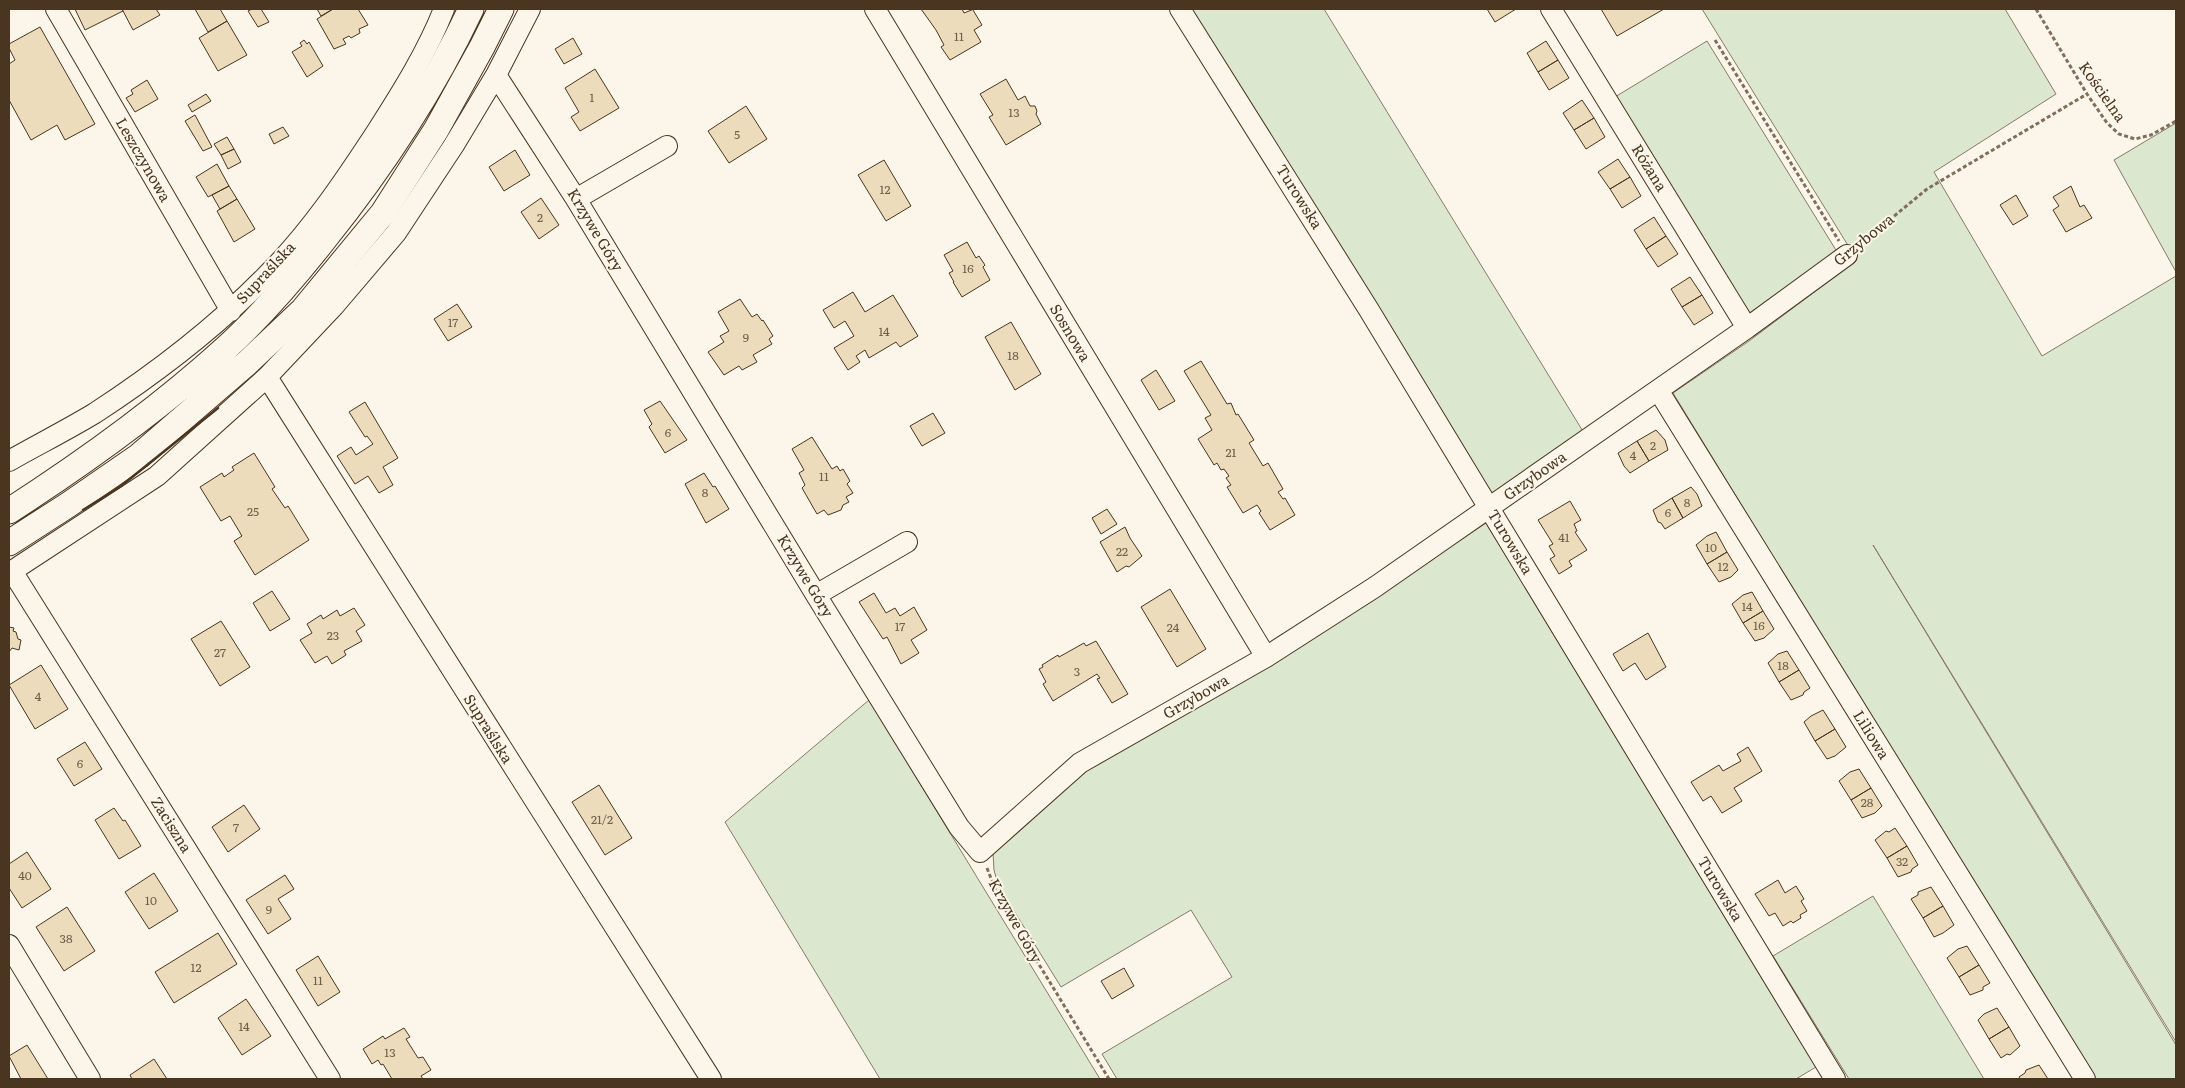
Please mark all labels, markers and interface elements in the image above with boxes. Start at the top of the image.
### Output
house number: 11 [954,27,964,45]
street label: Kościelna [2074,56,2133,127]
house number: 1 [590,88,595,106]
house number: 13 [1008,103,1020,121]
street label: Leszczynowa [111,113,178,206]
house number: 5 [734,125,740,143]
street label: Różana [1627,139,1674,196]
street label: Turowska [1271,159,1330,234]
house number: 12 [880,180,890,198]
street label: Krzywe Góry [562,183,630,276]
street label: Grzybowa [1828,206,1899,271]
house number: 2 [537,208,543,226]
street label: Supraślska [230,235,301,308]
house number: 16 [962,259,974,277]
street label: Sosnowa [1045,299,1098,366]
house number: 17 [448,313,458,331]
house number: 14 [878,322,890,340]
house number: 9 [743,328,749,346]
house number: 18 [1007,346,1019,364]
house number: 6 [665,423,672,441]
house number: 2 [1650,436,1656,454]
house number: 21 [1226,443,1237,461]
street label: Grzybowa [1498,444,1571,505]
house number: 4 [1630,446,1637,464]
house number: 11 [819,467,829,485]
house number: 8 [702,483,709,501]
house number: 8 [1684,493,1691,511]
house number: 25 [247,502,259,520]
house number: 6 [1665,503,1672,521]
street label: Turowska [1483,504,1540,579]
house number: 41 [1558,528,1570,546]
street label: Krzywe Góry [772,529,840,622]
house number: 10 [1705,538,1717,556]
house number: 22 [1116,542,1128,560]
house number: 12 [1718,557,1728,575]
house number: 14 [1741,597,1753,615]
house number: 16 [1753,616,1765,634]
house number: 17 [895,617,905,635]
house number: 24 [1167,618,1180,636]
house number: 23 [327,626,339,644]
house number: 27 [214,643,226,661]
house number: 18 [1777,656,1789,674]
house number: 3 [1074,662,1080,680]
street label: Grzybowa [1158,667,1233,724]
house number: 4 [35,687,42,705]
street label: Supraślska [459,689,520,768]
street label: Liliowa [1848,705,1897,764]
house number: 6 [77,754,84,772]
street label: Zaciszna [146,792,199,858]
house number: 28 [1861,793,1874,811]
house number: 21/2 [591,810,613,828]
house number: 7 [233,818,239,836]
street label: Turowska [1693,851,1750,926]
house number: 32 [1896,852,1908,870]
house number: 40 [18,866,32,884]
street label: Krzywe Góry [984,874,1049,967]
house number: 10 [145,891,157,909]
house number: 9 [266,900,272,918]
house number: 38 [59,929,73,947]
house number: 12 [191,958,201,976]
house number: 11 [313,971,323,989]
house number: 14 [238,1017,250,1035]
house number: 13 [384,1043,396,1061]

